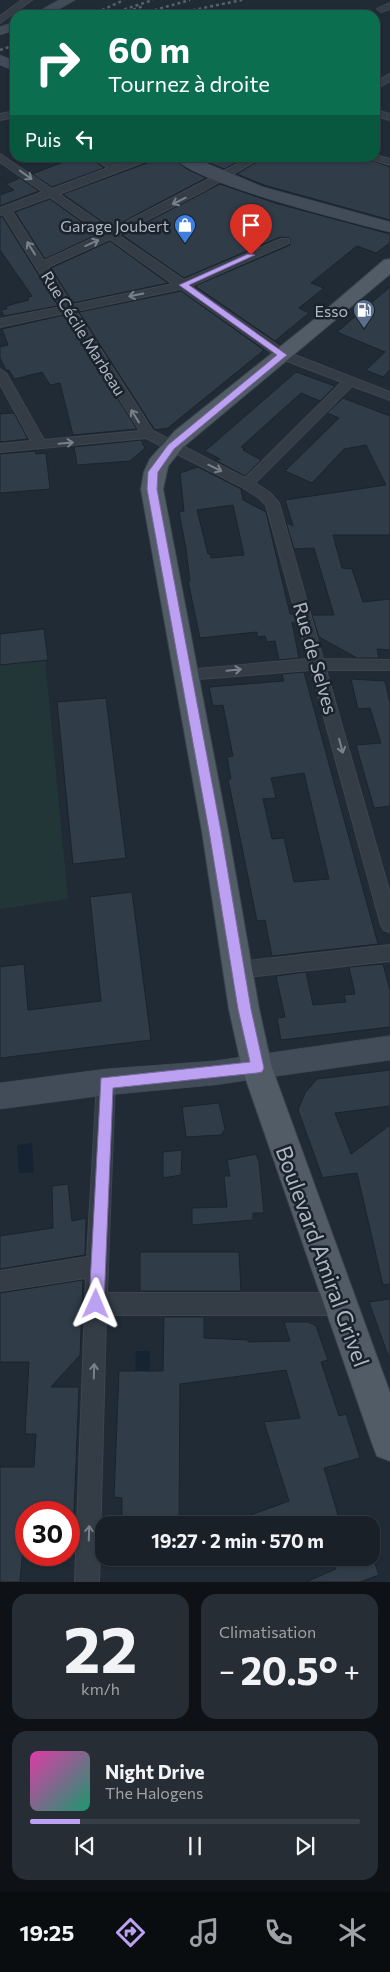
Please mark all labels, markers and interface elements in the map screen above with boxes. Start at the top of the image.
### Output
text: 60 m [108,27,190,70]
icon: right [25,30,90,95]
text: Tournez à droite [108,70,270,97]
icon: left [71,125,99,153]
text: Puis [25,128,61,151]
one-way arrow [19,170,32,181]
one-way arrow [172,197,187,206]
pin [230,204,272,255]
icon: arrive [237,211,265,239]
shop icon: Garage Joubert [173,213,197,244]
place label: Garage Joubert [60,216,169,235]
one-way arrow [84,238,99,248]
one-way arrow [25,241,36,255]
street label: Rue Cécile Marbeau [38,267,130,399]
one-way arrow [128,291,144,300]
fuel station icon: Esso [352,298,376,329]
place label: Esso [314,301,348,320]
one-way arrow [129,409,139,423]
one-way arrow [58,438,74,448]
one-way arrow [207,463,222,473]
street label: Rue de Selves [289,599,343,717]
one-way arrow [226,665,242,675]
one-way arrow [336,737,346,753]
street label: Boulevard Amiral Grivel [270,1142,376,1370]
position arrow [69,1277,121,1329]
one-way arrow [89,1363,99,1380]
speed limit sign: 30 [15,1501,80,1566]
one-way arrow [84,1526,93,1542]
text: 19:27 · 2 min · 570 m [151,1529,324,1552]
text: 22 [64,1607,137,1686]
text: Climatisation [219,1622,316,1641]
text: 20.5° [240,1646,338,1693]
text: − [219,1653,235,1687]
text: + [344,1653,360,1687]
text: km/h [81,1679,120,1698]
text: Night Drive [105,1760,205,1783]
text: The Halogens [105,1783,203,1802]
icon: previous [71,1832,99,1860]
icon: pause [181,1832,209,1860]
icon: next [291,1832,319,1860]
icon: directions [113,1915,148,1950]
icon: music [187,1915,222,1950]
icon: phone [261,1915,296,1950]
icon: climate [335,1915,370,1950]
text: 19:25 [20,1919,74,1946]

